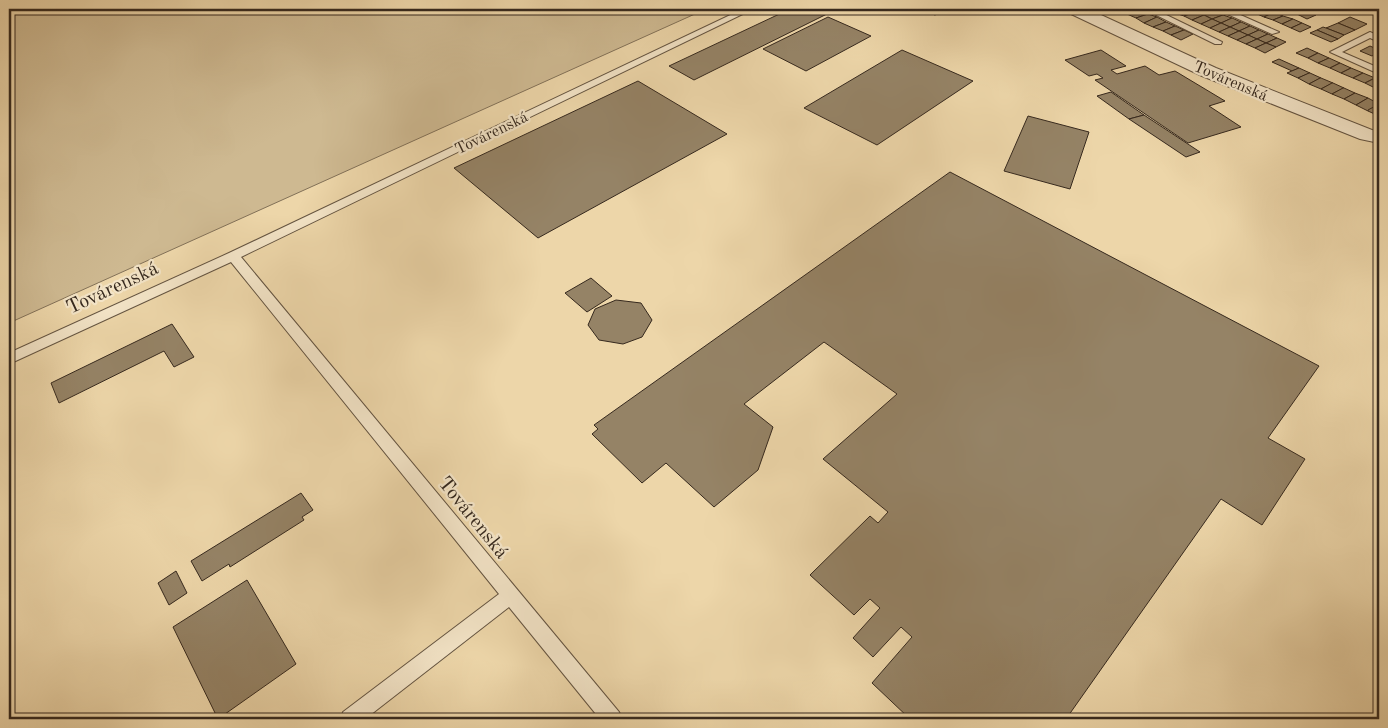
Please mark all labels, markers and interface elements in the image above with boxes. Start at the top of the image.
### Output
street label: Továrenská [1191,59,1270,105]
street label: Továrenská [453,109,531,158]
street label: Továrenská [64,259,162,319]
street label: Továrenská [434,473,511,563]

